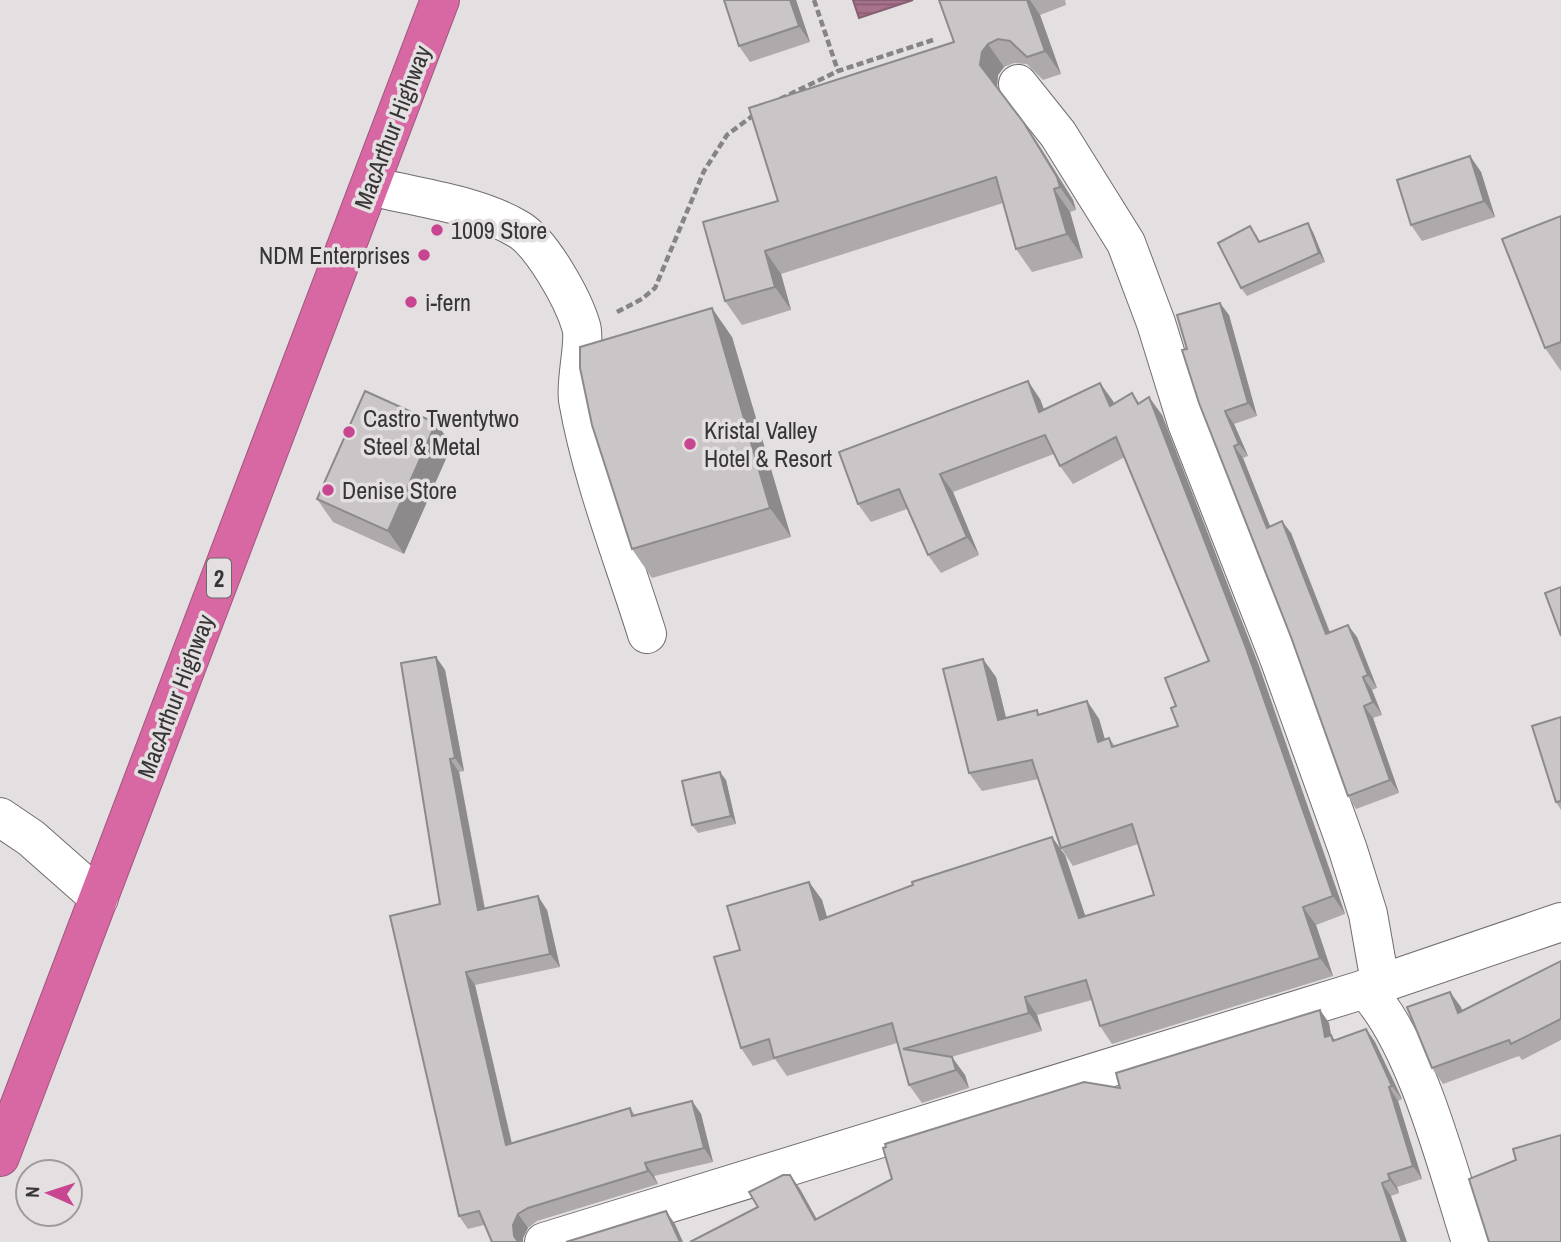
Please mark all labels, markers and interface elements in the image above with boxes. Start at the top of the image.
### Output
street label: MacArthur Highway [346,40,438,213]
place label: 1009 Store [451,214,547,246]
marker: 1009 Store [429,222,445,238]
place label: NDM Enterprises [259,239,410,271]
marker: NDM Enterprises [416,247,432,263]
place label: i-fern [425,286,471,318]
marker: i-fern [403,294,419,310]
place label: Castro Twentytwo Steel & Metal [363,402,519,462]
place label: Kristal Valley Hotel & Resort [704,414,832,474]
marker: Castro Twentytwo Steel & Metal [341,424,357,440]
marker: Kristal Valley Hotel & Resort [682,436,698,452]
place label: Denise Store [342,474,457,506]
marker: Denise Store [320,482,336,498]
road number: 2 [207,558,231,598]
street label: MacArthur Highway [129,609,221,782]
north arrow [14,1158,84,1228]
text: N [19,1186,45,1198]

